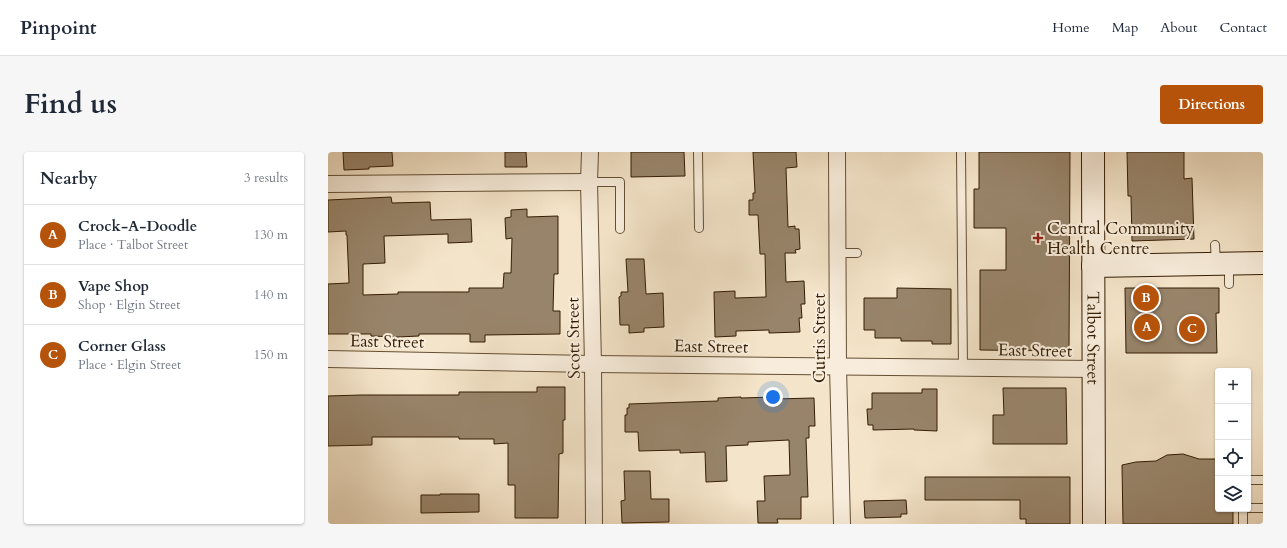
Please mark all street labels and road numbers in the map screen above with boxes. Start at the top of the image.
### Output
street label: Talbot Street [1081,291,1105,385]
street label: Curtis Street [808,292,831,383]
street label: Scott Street [561,296,586,379]
street label: East Street [350,329,425,354]
street label: East Street [674,334,749,359]
street label: East Street [998,338,1073,363]

